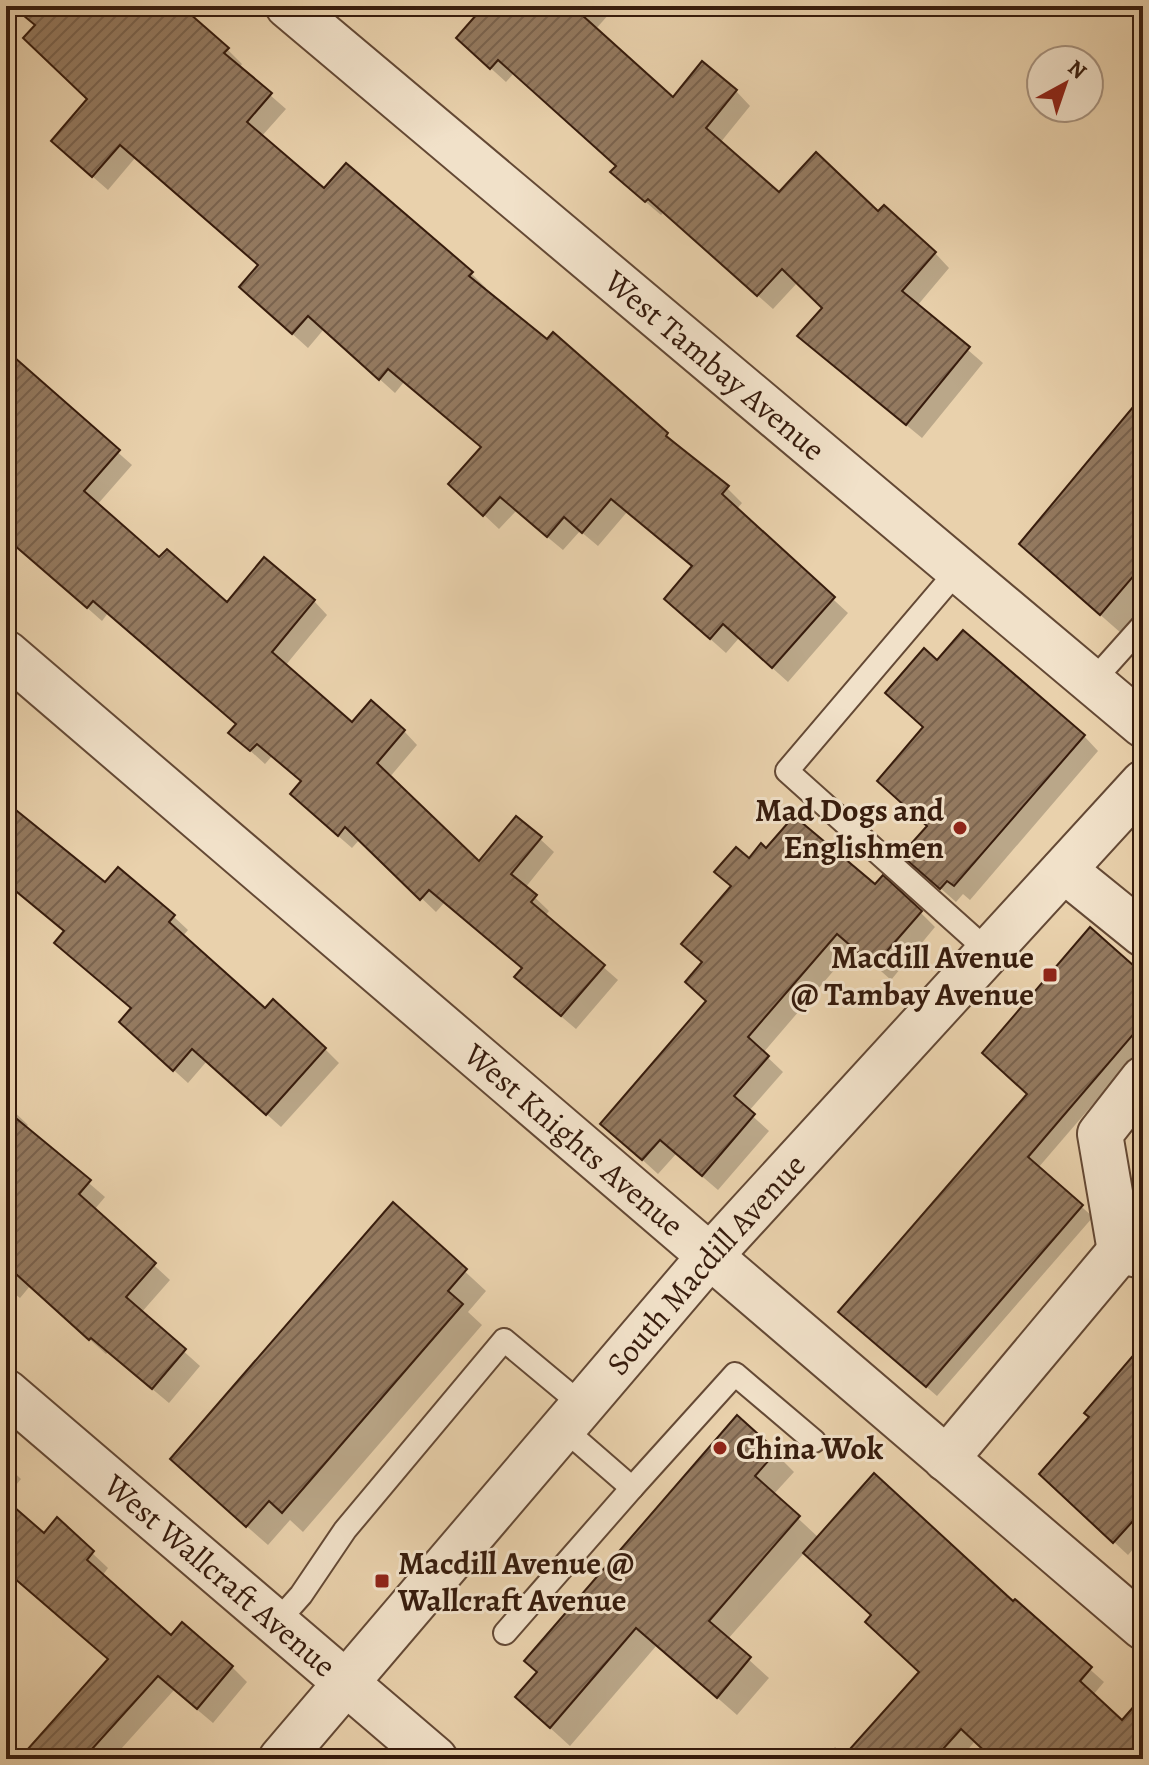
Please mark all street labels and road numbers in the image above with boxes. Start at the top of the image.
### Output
street label: West Tambay Avenue [595,259,835,471]
street label: West Knights Avenue [454,1032,693,1246]
street label: South Macdill Avenue [596,1144,815,1384]
street label: West Wallcraft Avenue [94,1463,346,1687]

